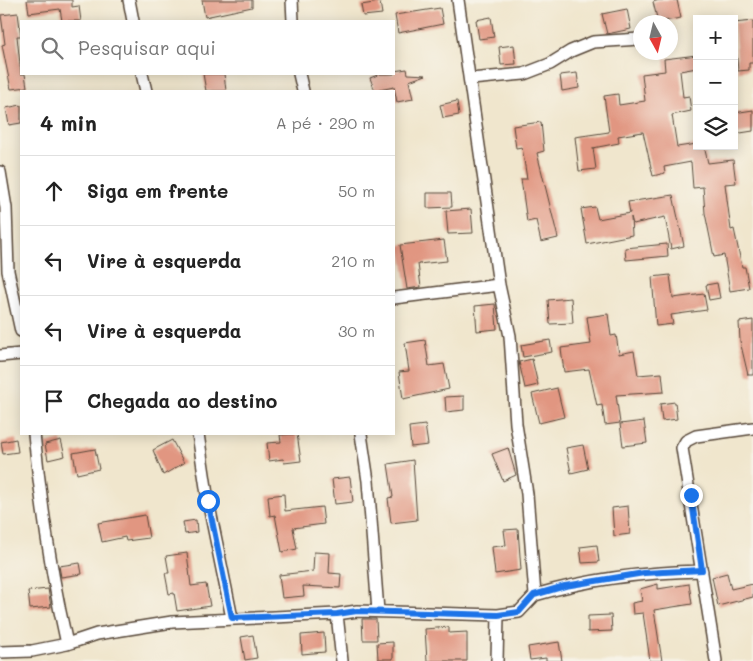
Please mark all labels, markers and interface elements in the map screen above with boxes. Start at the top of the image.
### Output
north arrow [633,15,678,60]
map controls [693,15,738,150]
button: + [693,15,738,60]
search box [20,20,395,75]
icon: search [38,34,66,62]
text: Pesquisar aqui [78,35,216,60]
button: − [693,60,738,105]
button: layers [693,105,738,150]
text: 4 min [40,109,97,136]
text: A pé · 290 m [276,112,375,133]
icon: ahead [40,177,68,205]
text: Siga em frente [87,178,228,203]
text: 50 m [338,180,375,201]
icon: left [40,247,68,275]
text: Vire à esquerda [87,248,242,273]
text: 210 m [331,250,375,271]
icon: left [40,317,68,345]
text: Vire à esquerda [87,318,242,343]
text: 30 m [338,320,375,341]
icon: arrive [40,387,68,415]
text: Chegada ao destino [87,388,277,413]
route end [680,484,703,507]
route start [197,490,220,513]

